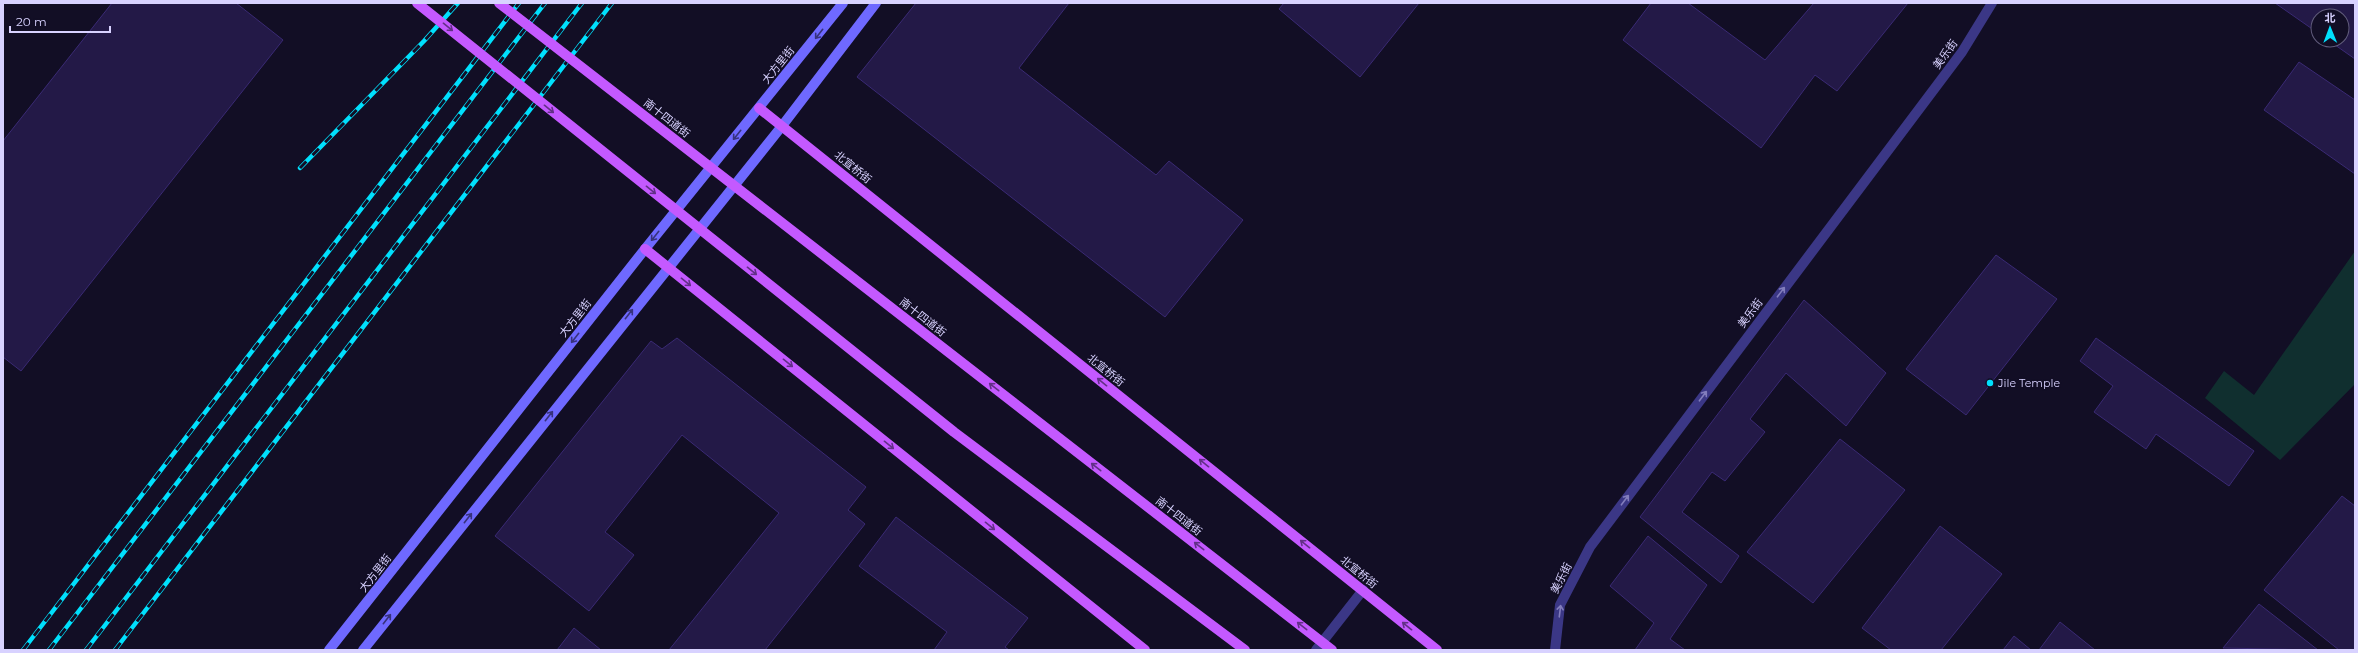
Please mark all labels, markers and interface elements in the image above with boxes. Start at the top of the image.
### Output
scale bar [10,8,110,34]
north arrow [2310,8,2350,48]
text: 北 [2324,11,2335,25]
text: 20 m [16,14,47,29]
one-way arrow [442,23,453,32]
one-way arrow [814,28,823,39]
street label: 美乐街 [1930,37,1960,71]
street label: 大方里街 [759,43,797,87]
street label: 南十四道街 [641,96,693,140]
one-way arrow [544,104,555,113]
one-way arrow [733,130,742,141]
street label: 北宣桥街 [831,148,875,186]
one-way arrow [645,185,656,194]
one-way arrow [651,231,660,241]
one-way arrow [747,267,758,275]
one-way arrow [681,277,692,286]
one-way arrow [1777,287,1785,298]
street label: 南十四道街 [897,295,949,339]
street label: 大方里街 [556,296,594,340]
street label: 美乐街 [1734,296,1766,330]
one-way arrow [625,309,634,319]
one-way arrow [570,332,579,343]
street label: 北宣桥街 [1084,351,1128,389]
one-way arrow [782,359,793,368]
place label: Jile Temple [1997,376,2060,390]
one-way arrow [1097,378,1108,386]
marker: Jile Temple [1985,378,1995,388]
one-way arrow [988,383,999,391]
one-way arrow [1699,391,1707,402]
one-way arrow [544,410,553,421]
one-way arrow [884,440,894,449]
one-way arrow [1198,459,1209,468]
one-way arrow [1091,462,1102,471]
street label: 南十四道街 [1153,494,1205,538]
one-way arrow [1621,495,1629,506]
one-way arrow [463,512,472,523]
one-way arrow [985,522,996,530]
one-way arrow [1300,540,1311,549]
one-way arrow [1193,542,1204,551]
street label: 大方里街 [356,551,394,595]
street label: 北宣桥街 [1337,553,1381,591]
street label: 美乐街 [1547,560,1575,596]
one-way arrow [1556,605,1564,618]
one-way arrow [383,614,391,625]
one-way arrow [1401,621,1412,630]
one-way arrow [1296,622,1307,630]

